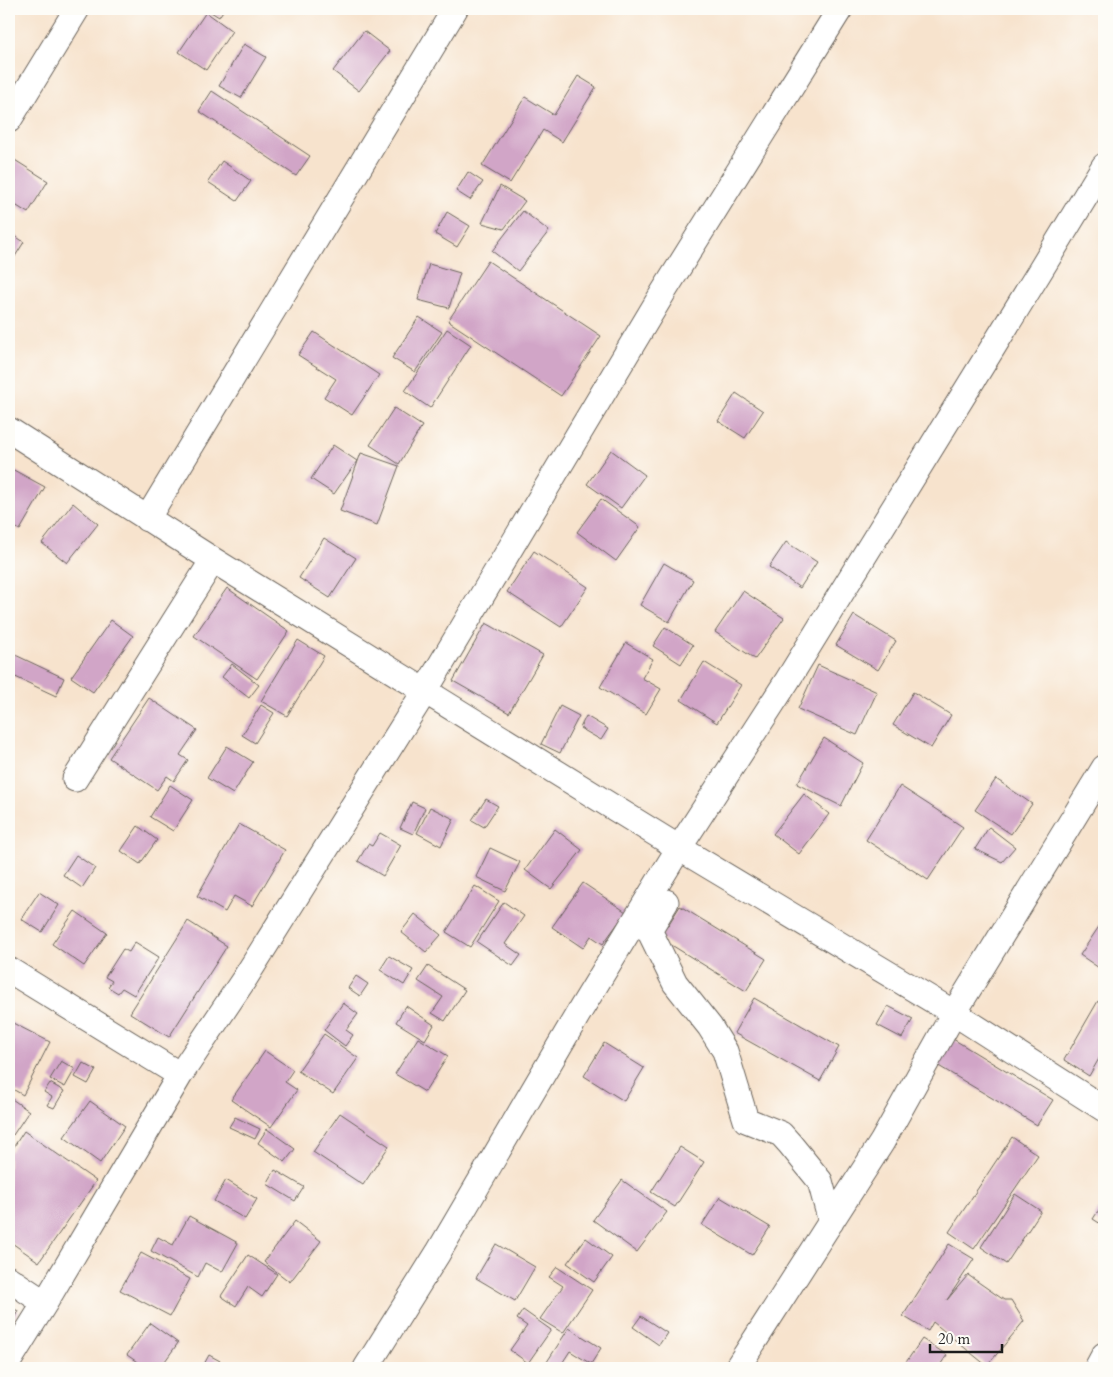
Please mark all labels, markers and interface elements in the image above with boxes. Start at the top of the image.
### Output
scale bar [930,1322,1003,1354]
text: 20 m [938,1329,970,1349]

